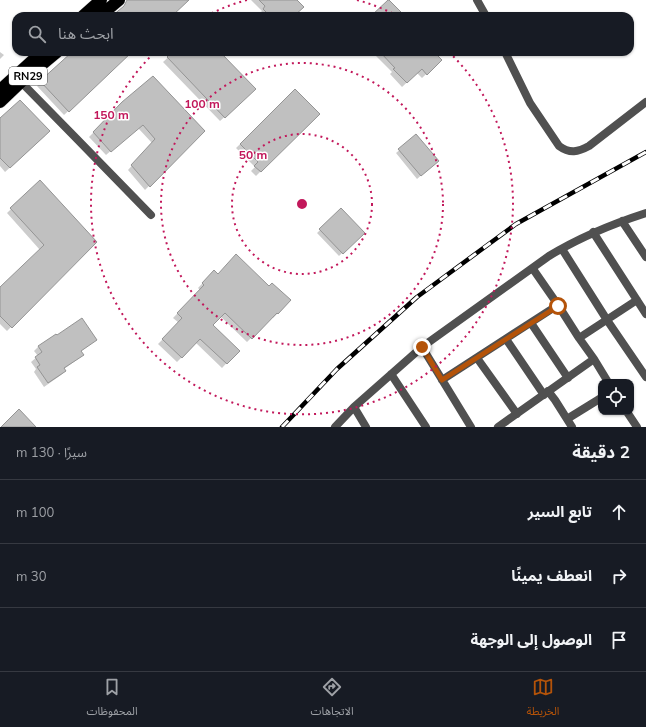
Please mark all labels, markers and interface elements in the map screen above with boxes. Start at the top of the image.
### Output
search box [12,12,634,56]
icon: search [26,23,48,45]
text: ابحث هنا [58,24,114,43]
road number: RN29 [9,67,47,85]
text: 100 m [184,96,220,111]
text: 150 m [93,107,129,122]
text: 50 m [239,147,267,162]
centre of rings [295,197,309,211]
route start [549,297,567,315]
route end [413,338,431,356]
map controls [598,379,634,415]
button: locate [598,379,634,415]
text: 2 دقيقة [572,441,630,462]
text: سيرًا · 130 m [16,444,87,460]
icon: ahead [608,501,630,523]
text: تابع السير [528,502,592,521]
text: 100 m [16,504,54,520]
icon: right [608,565,630,587]
text: انعطف يمينًا [511,566,592,585]
text: 30 m [16,568,46,584]
icon: arrive [608,629,630,651]
text: الوصول إلى الوجهة [471,630,592,649]
tab: المحفوظات [87,676,138,723]
tab: الاتجاهات [311,676,354,723]
tab: الخريطة [527,676,560,723]

